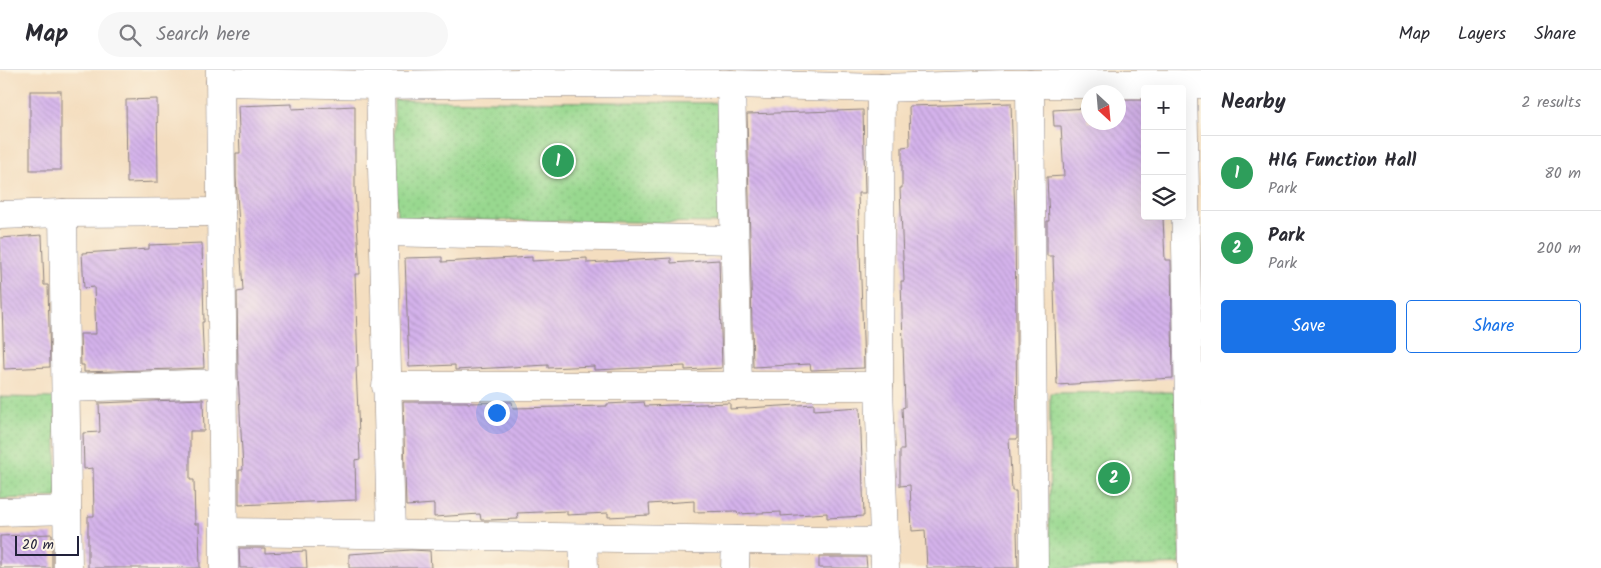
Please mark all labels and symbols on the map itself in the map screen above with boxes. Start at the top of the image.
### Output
north arrow [1081,85,1126,130]
pin: 1 [542,142,574,180]
your location [484,400,510,426]
pin: 2 [1098,459,1130,497]
scale bar [15,533,79,556]

